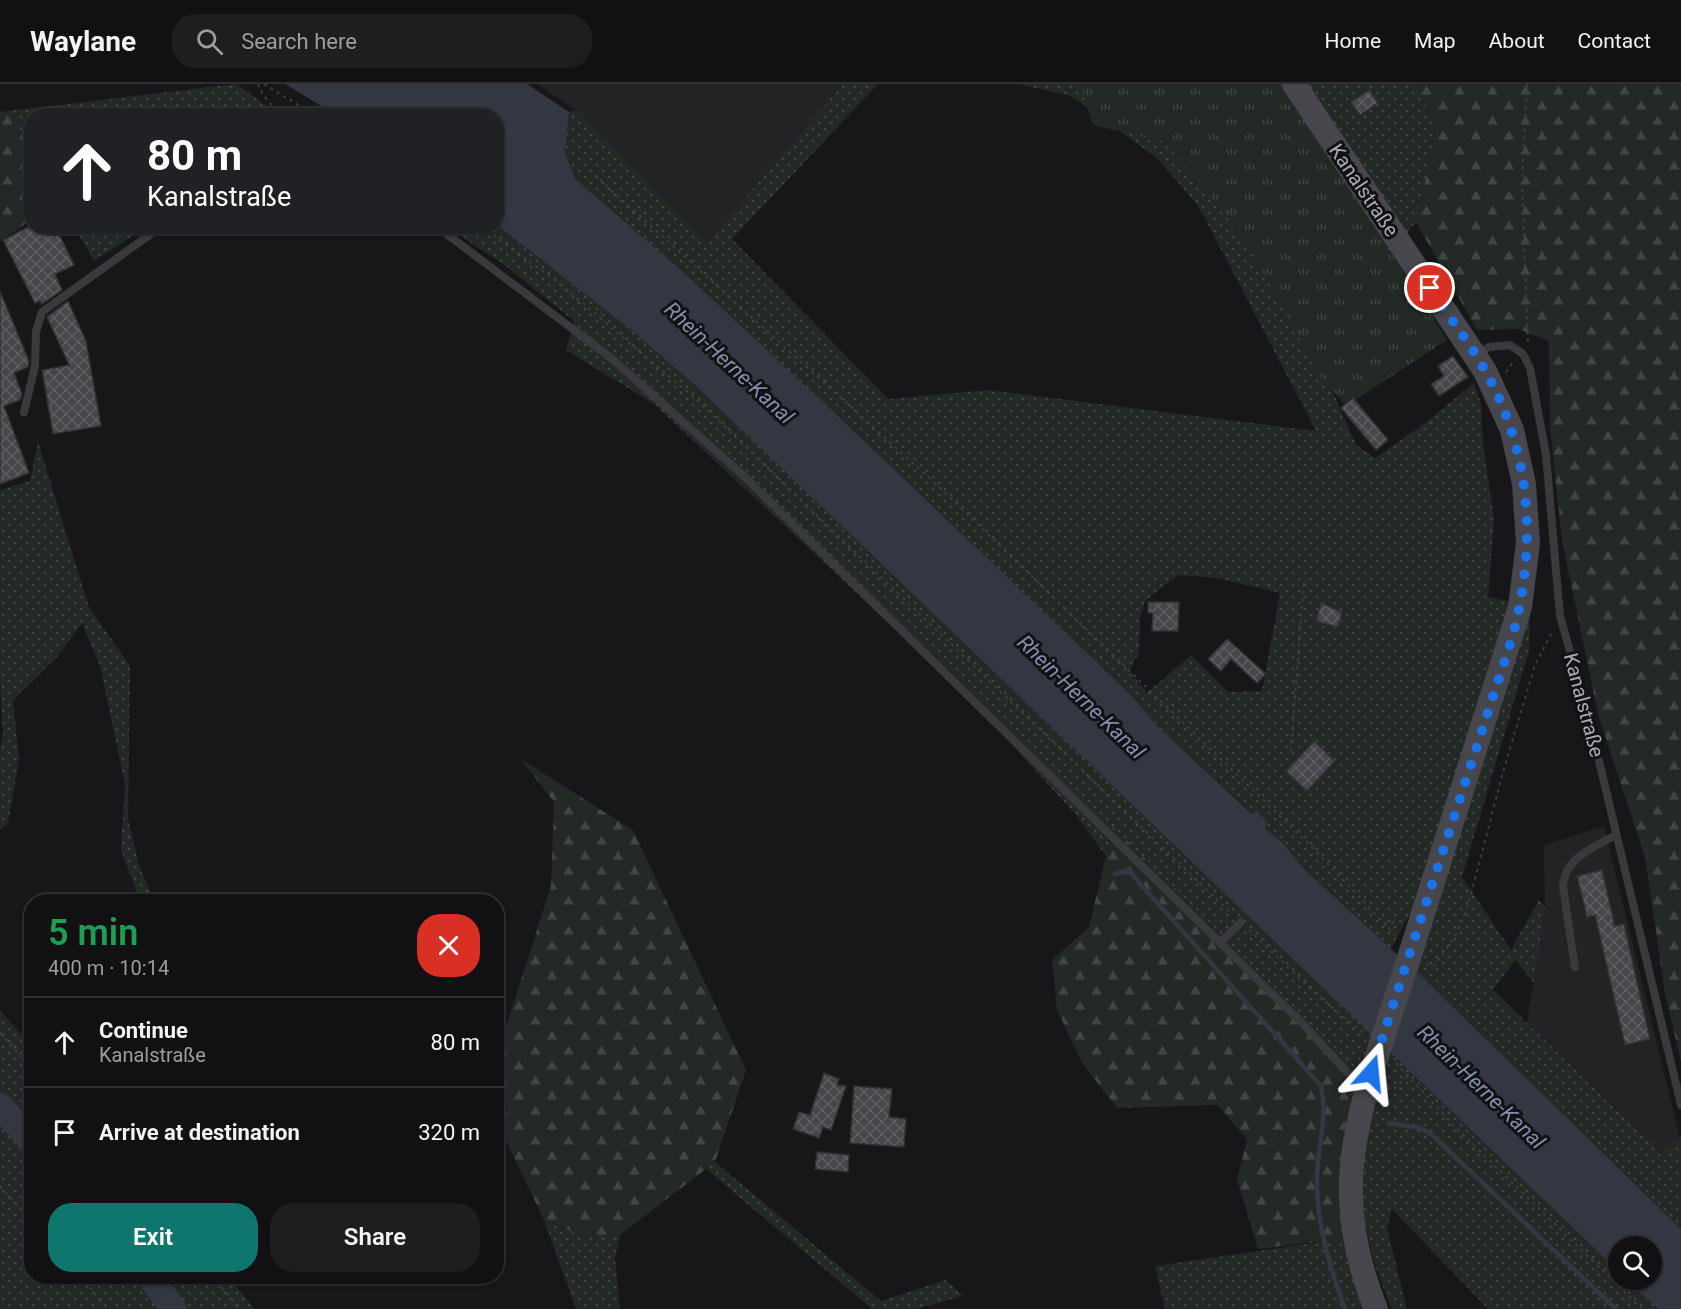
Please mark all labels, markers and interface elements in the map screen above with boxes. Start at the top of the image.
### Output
search box [172,14,592,68]
text: Waylane [30,25,136,58]
icon: search [193,25,226,58]
text: Search here [241,29,357,54]
text: Home [1325,29,1381,53]
text: Map [1414,29,1456,53]
text: About [1489,29,1545,53]
text: Contact [1578,29,1651,53]
text: 80 m [147,131,242,180]
icon: ahead [48,132,126,210]
street label: Kanalstraße [1324,139,1404,241]
text: Kanalstraße [147,181,291,213]
pin [1404,262,1455,313]
icon: arrive [1413,271,1446,304]
water label: Rhein-Herne-Kanal [660,297,799,430]
water label: Rhein-Herne-Kanal [1012,630,1150,765]
street label: Kanalstraße [1559,650,1609,760]
text: 5 min [48,912,138,954]
button: close [417,914,480,977]
text: 400 m · 10:14 [48,956,169,980]
text: Continue [99,1018,188,1043]
water label: Rhein-Herne-Kanal [1412,1020,1550,1155]
icon: ahead [48,1026,81,1059]
text: 80 m [431,1030,480,1055]
position arrow [1339,1041,1403,1105]
text: Kanalstraße [99,1043,206,1067]
icon: arrive [48,1116,81,1149]
text: Arrive at destination [99,1120,300,1145]
text: 320 m [418,1120,480,1145]
button: Exit [48,1203,258,1272]
button: Share [270,1203,480,1272]
map controls [1608,1236,1662,1290]
button: search [1608,1236,1662,1290]

